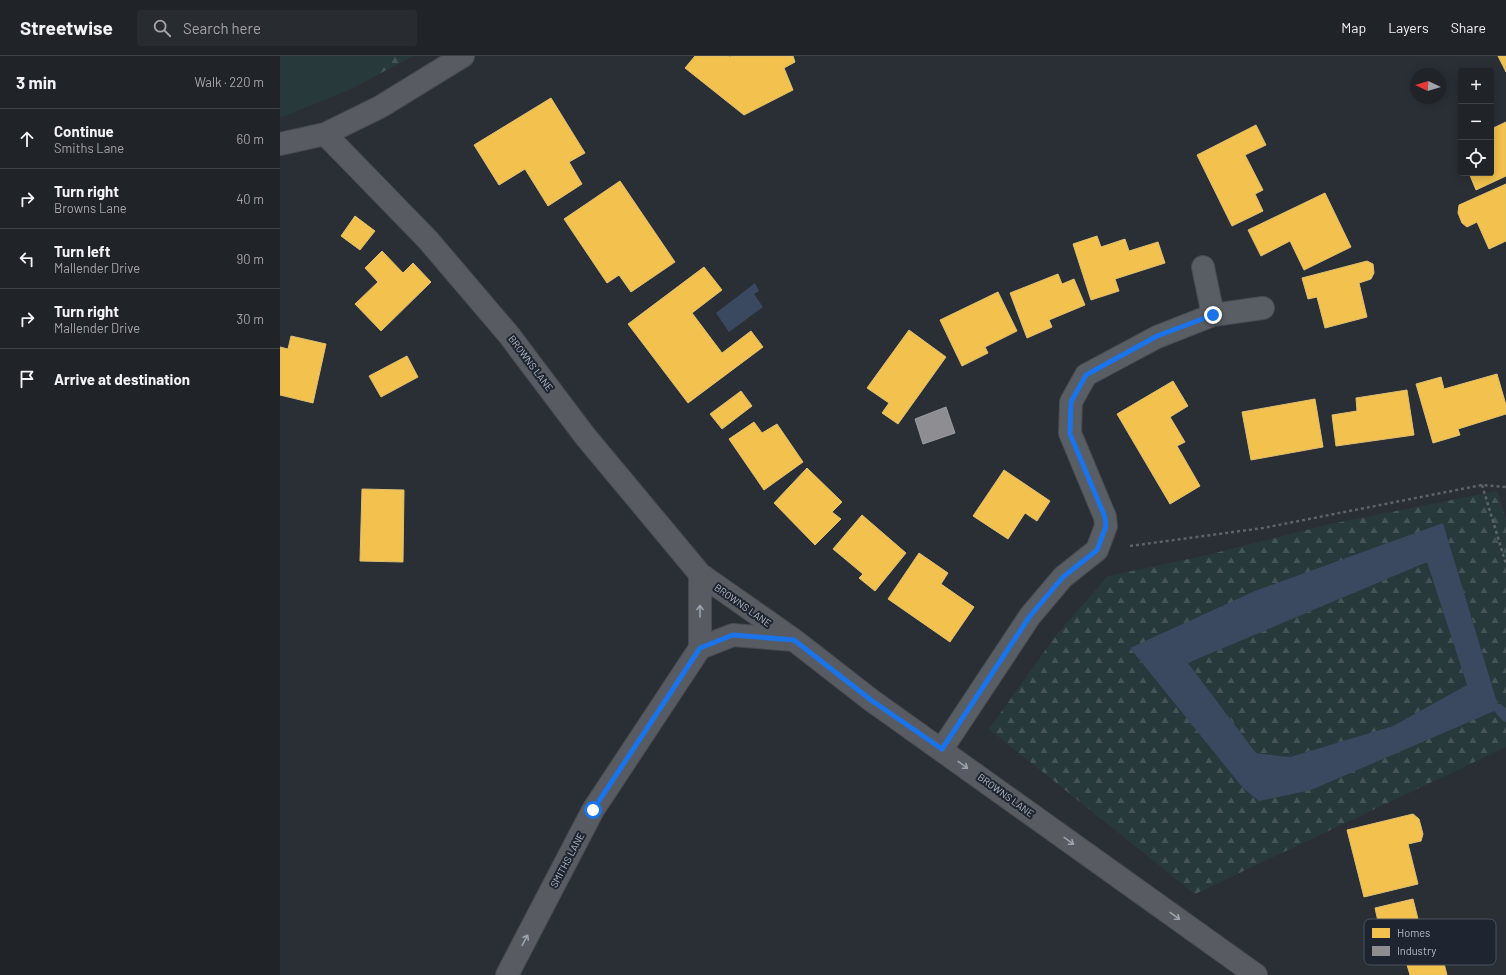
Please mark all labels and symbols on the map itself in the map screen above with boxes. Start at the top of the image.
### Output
north arrow [1410,68,1446,104]
route end [1204,306,1222,324]
street label: BROWNS LANE [506,333,556,393]
street label: BROWNS LANE [712,581,774,629]
one-way arrow [696,605,704,618]
one-way arrow [958,761,969,769]
street label: BROWNS LANE [976,771,1036,819]
route start [584,801,602,819]
street label: SMITHS LANE [548,830,586,890]
one-way arrow [1063,837,1074,845]
one-way arrow [1169,912,1180,920]
legend [1364,919,1496,965]
text: Homes [1397,926,1430,939]
one-way arrow [522,935,529,947]
text: Industry [1397,944,1436,957]

